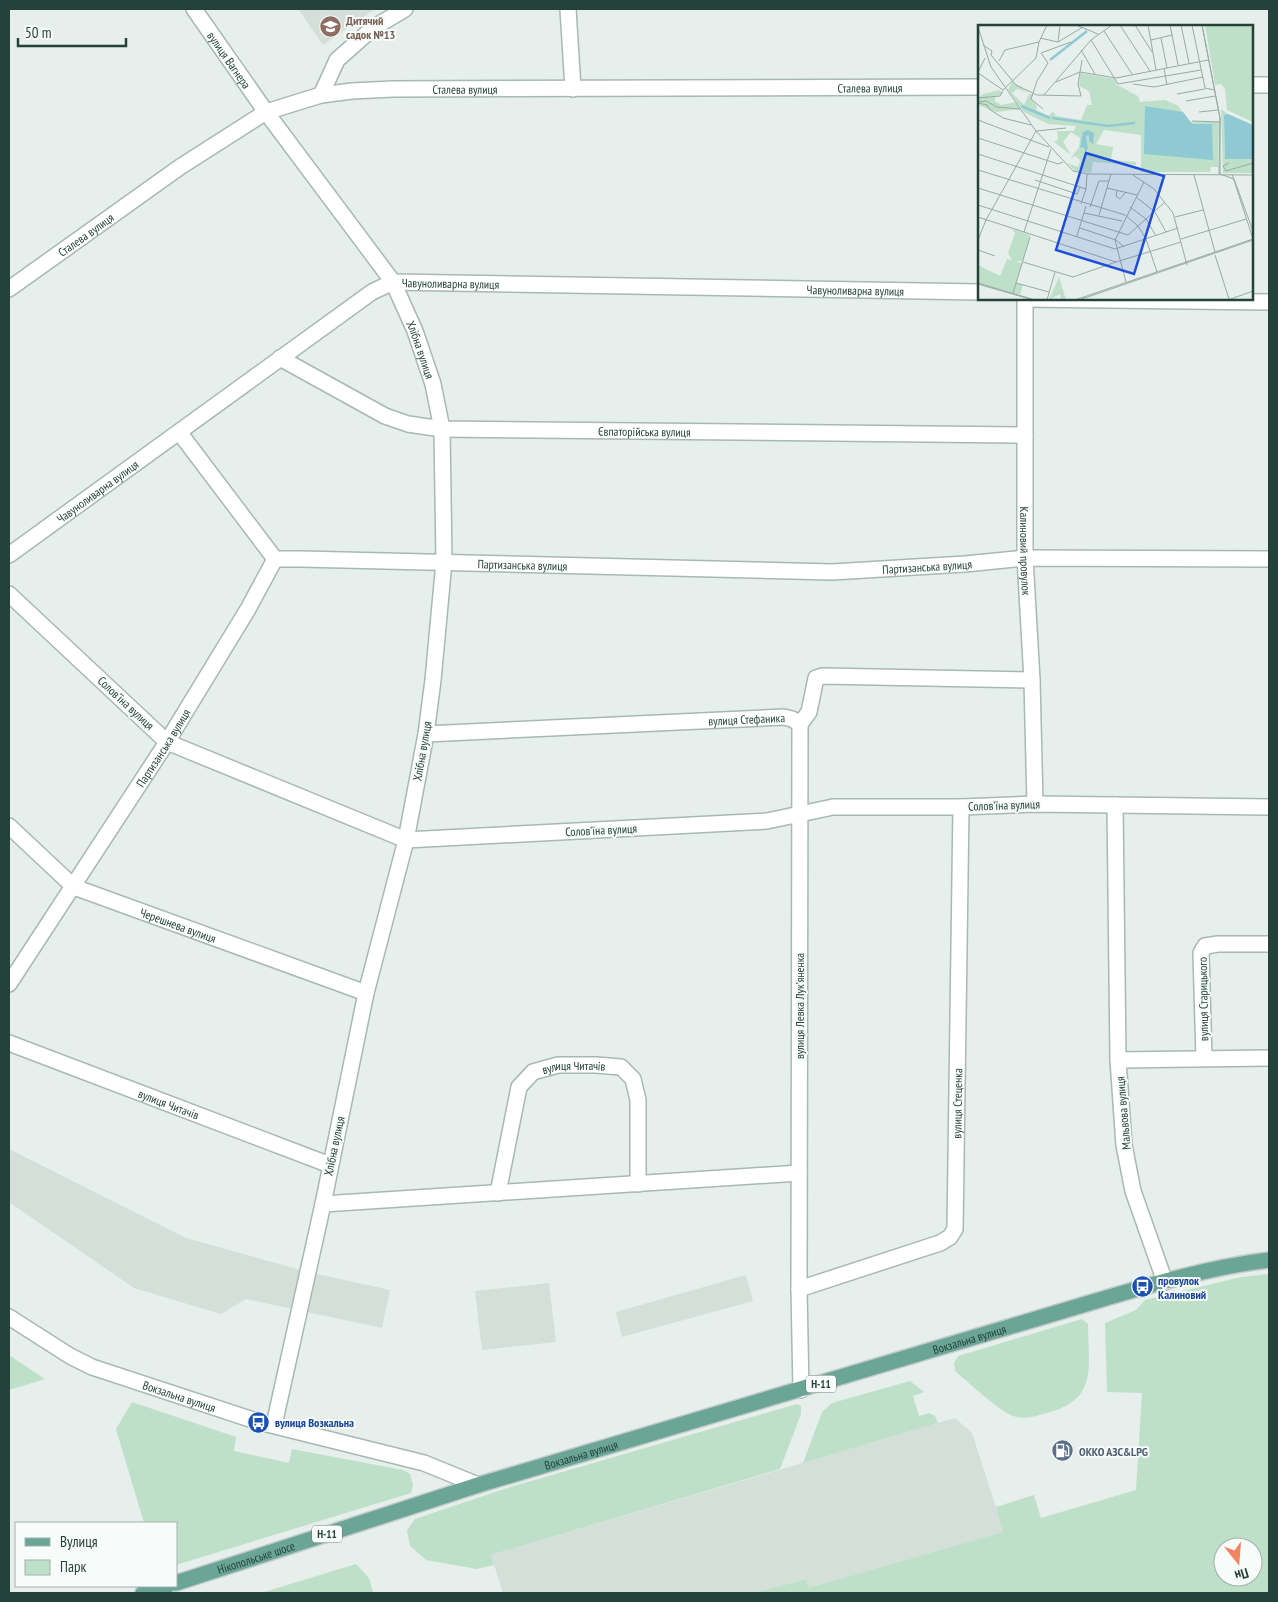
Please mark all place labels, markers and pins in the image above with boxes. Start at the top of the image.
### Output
place label: Дитячий садок №13 [346,13,396,42]
school or university icon: Дитячий садок №13 [318,15,342,39]
place label: провулок Калиновий [1158,1273,1206,1302]
bus stop icon: провулок Калиновий [1130,1275,1154,1299]
bus stop icon: вулиця Возкальна [247,1410,271,1434]
place label: вулиця Возкальна [275,1415,354,1430]
fuel station icon: ОККО АЗС&LPG [1051,1439,1075,1463]
place label: ОККО АЗС&LPG [1079,1444,1148,1459]

